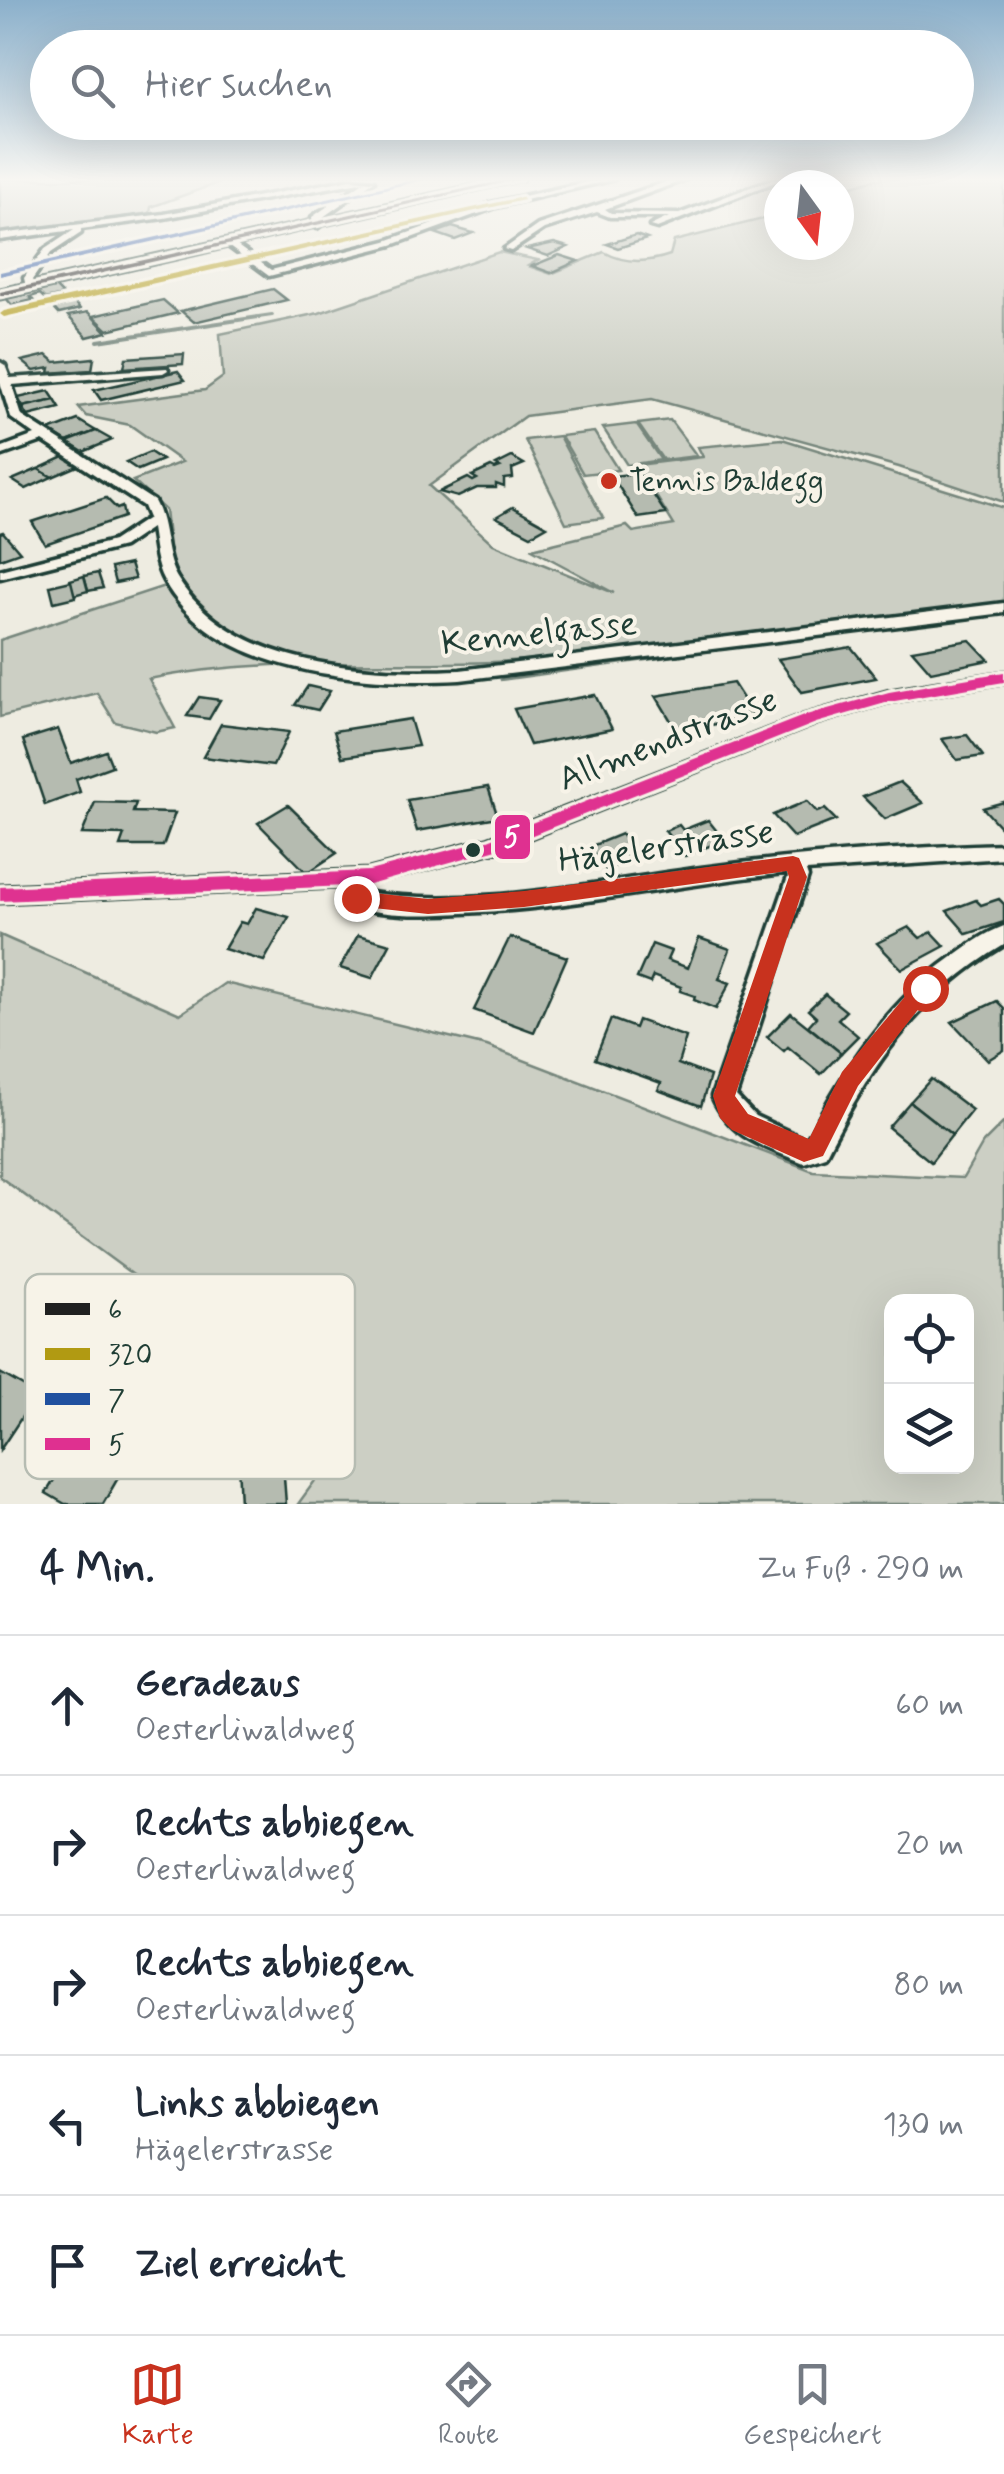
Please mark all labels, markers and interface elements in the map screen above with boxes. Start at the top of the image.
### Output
search box [30,30,974,140]
icon: search [65,58,120,113]
text: Hier suchen [145,61,333,110]
north arrow [764,170,854,260]
place label: Tennis Baldegg [629,462,823,504]
marker: Tennis Baldegg [598,470,620,492]
street label: Kennelgasse [439,601,639,671]
street label: Allmendstrasse [552,677,784,803]
street label: Hägelerstrasse [555,809,777,885]
line badge: 5 [493,813,532,861]
text: 5 [504,820,521,857]
unlabelled marker [463,840,483,860]
route end [334,876,380,922]
route start [903,966,949,1012]
legend [25,1274,355,1479]
text: 6 [108,1293,122,1330]
map controls [884,1294,974,1474]
button: locate [884,1294,974,1384]
text: 320 [108,1338,152,1375]
text: 7 [108,1383,125,1420]
button: layers [884,1384,974,1474]
text: 5 [108,1428,125,1465]
text: 4 Min. [40,1542,155,1597]
text: Zu Fuß · 290 m [757,1548,964,1590]
text: Geradeaus [135,1660,300,1709]
icon: ahead [40,1678,95,1733]
text: 60 m [895,1684,964,1726]
text: Oesterliwaldweg [135,1709,356,1751]
text: Rechts abbiegen [135,1800,414,1849]
icon: right [40,1818,95,1873]
text: 20 m [896,1824,964,1866]
text: Oesterliwaldweg [135,1849,356,1891]
text: Rechts abbiegen [135,1940,414,1989]
icon: right [40,1958,95,2013]
text: 80 m [894,1964,964,2006]
text: Oesterliwaldweg [135,1989,356,2031]
text: Links abbiegen [135,2080,380,2129]
icon: left [40,2098,95,2153]
text: 130 m [883,2104,964,2146]
text: Hägelerstrasse [135,2129,334,2171]
icon: arrive [40,2238,95,2293]
text: Ziel erreicht [135,2241,346,2290]
tab: Karte [122,2357,194,2454]
tab: Route [438,2357,499,2454]
tab: Gespeichert [743,2357,882,2454]

